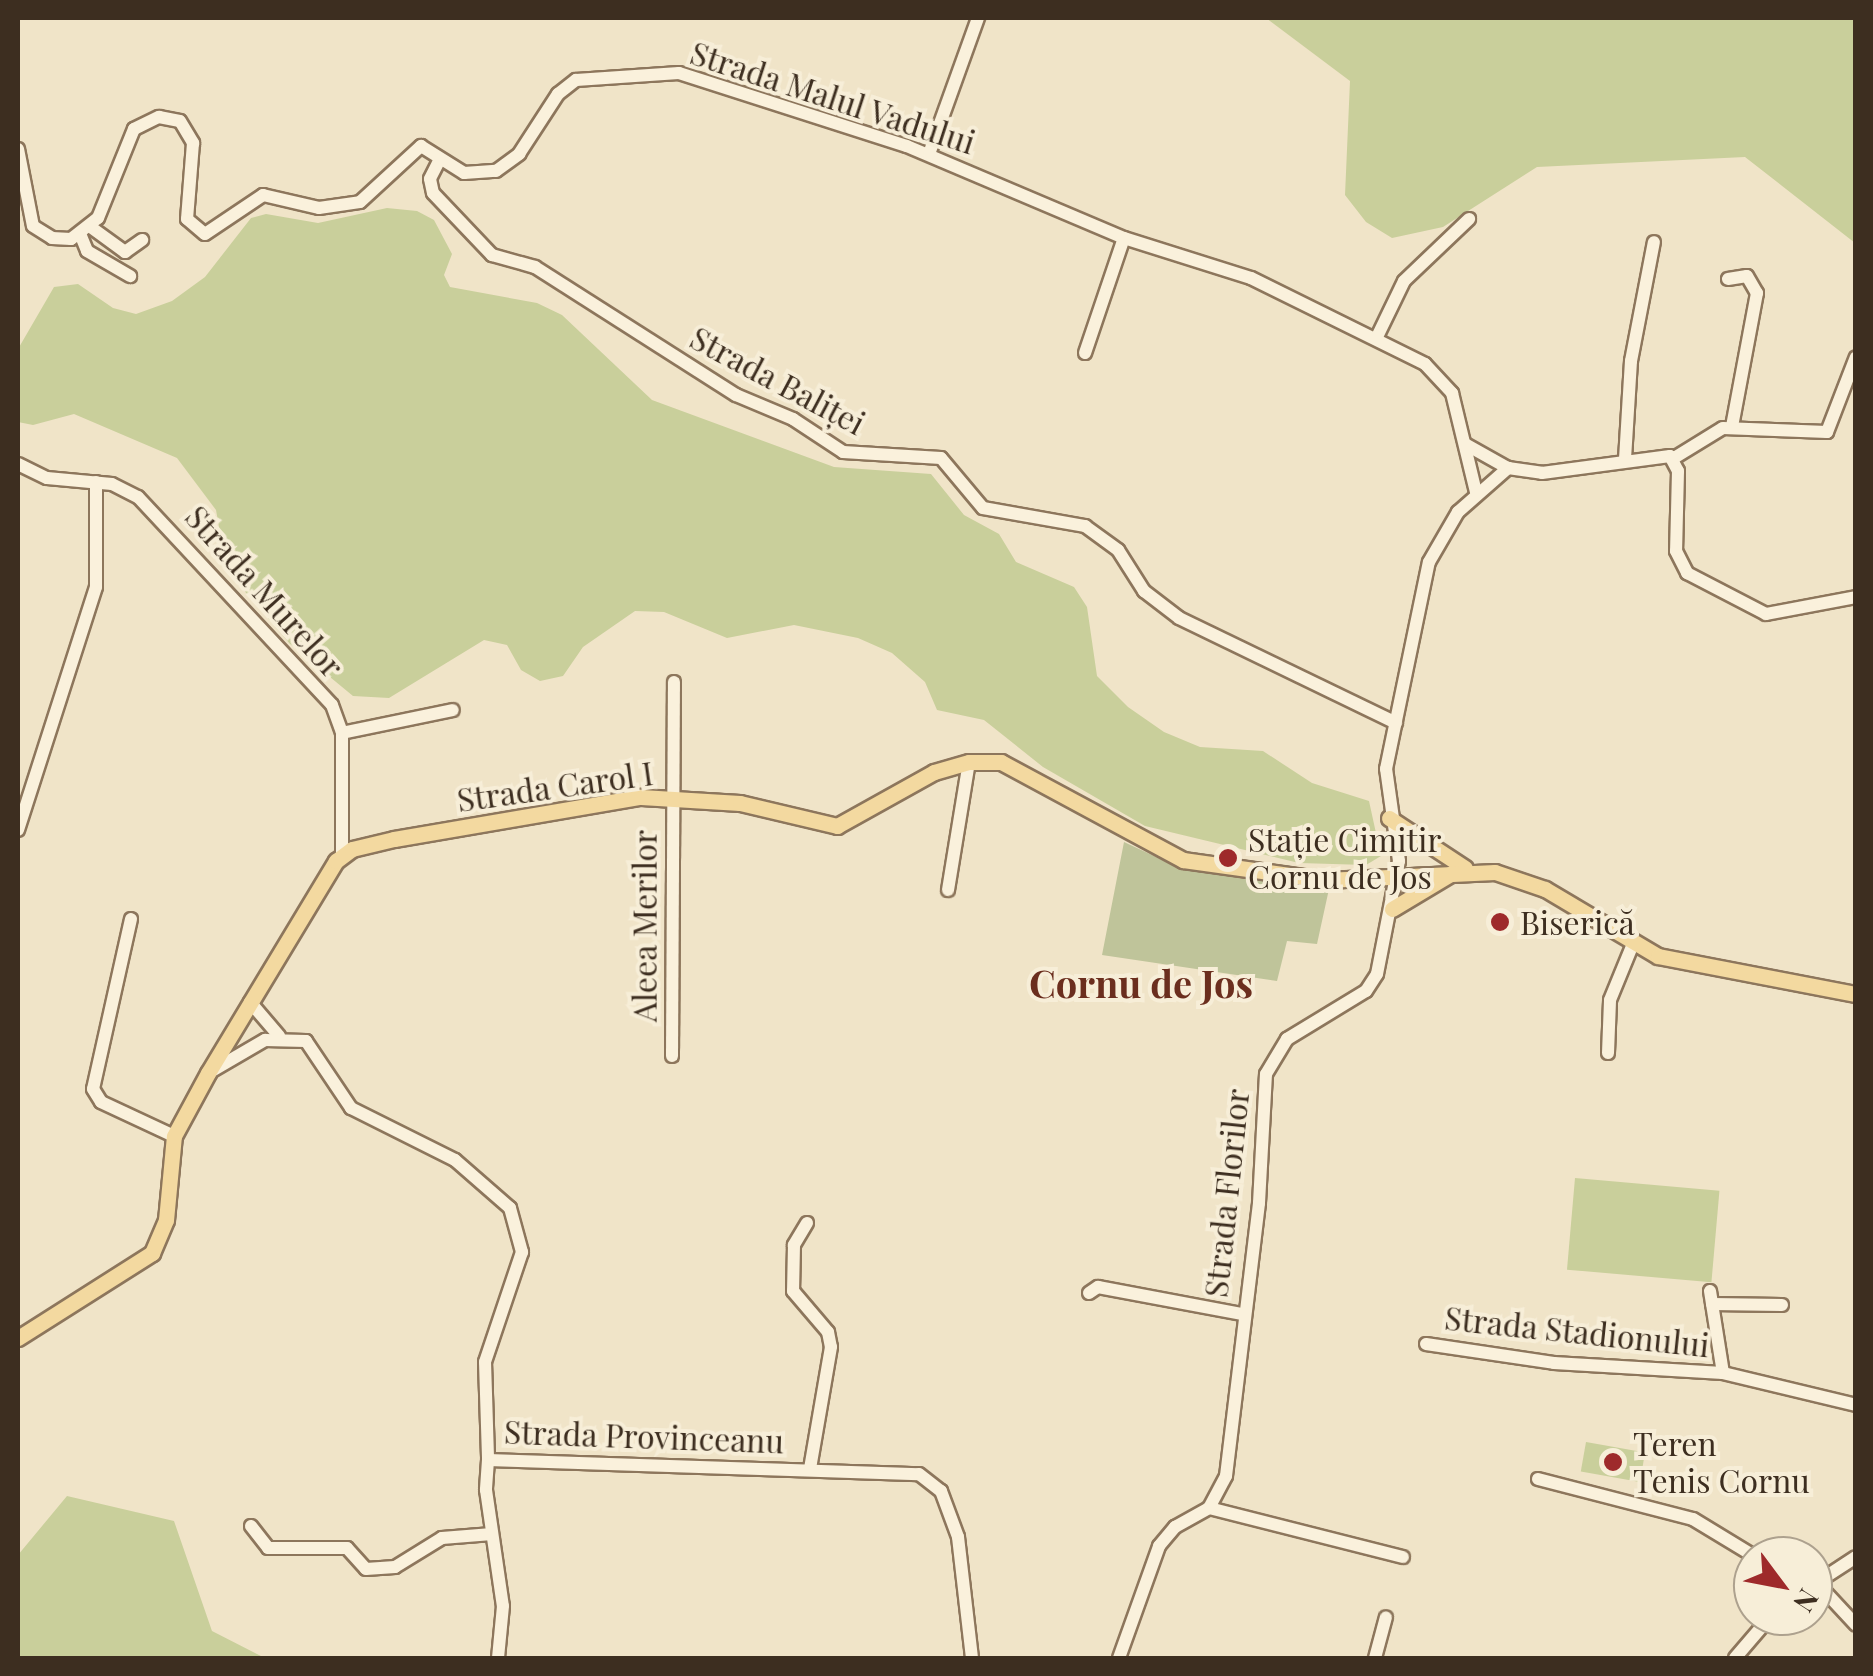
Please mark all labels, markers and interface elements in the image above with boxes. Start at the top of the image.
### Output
street label: Strada Malul Vadului [685,33,981,161]
street label: Strada Baliței [684,318,872,442]
street label: Strada Murelor [178,497,352,685]
street label: Strada Carol I [454,753,656,819]
place label: Stație Cimitir Cornu de Jos [1248,821,1442,896]
street label: Aleea Merilor [625,830,663,1022]
marker: Stație Cimitir Cornu de Jos [1217,847,1239,869]
place label: Biserică [1520,903,1635,941]
marker: Biserică [1489,911,1511,933]
district label: Cornu de Jos [1029,960,1253,1006]
street label: Strada Florilor [1196,1087,1256,1299]
street label: Strada Stadionului [1443,1298,1711,1364]
street label: Strada Provinceanu [503,1412,785,1460]
place label: Teren Tenis Cornu [1633,1425,1810,1500]
marker: Teren Tenis Cornu [1602,1451,1624,1473]
north arrow [1733,1536,1833,1636]
text: N [1786,1583,1828,1619]

